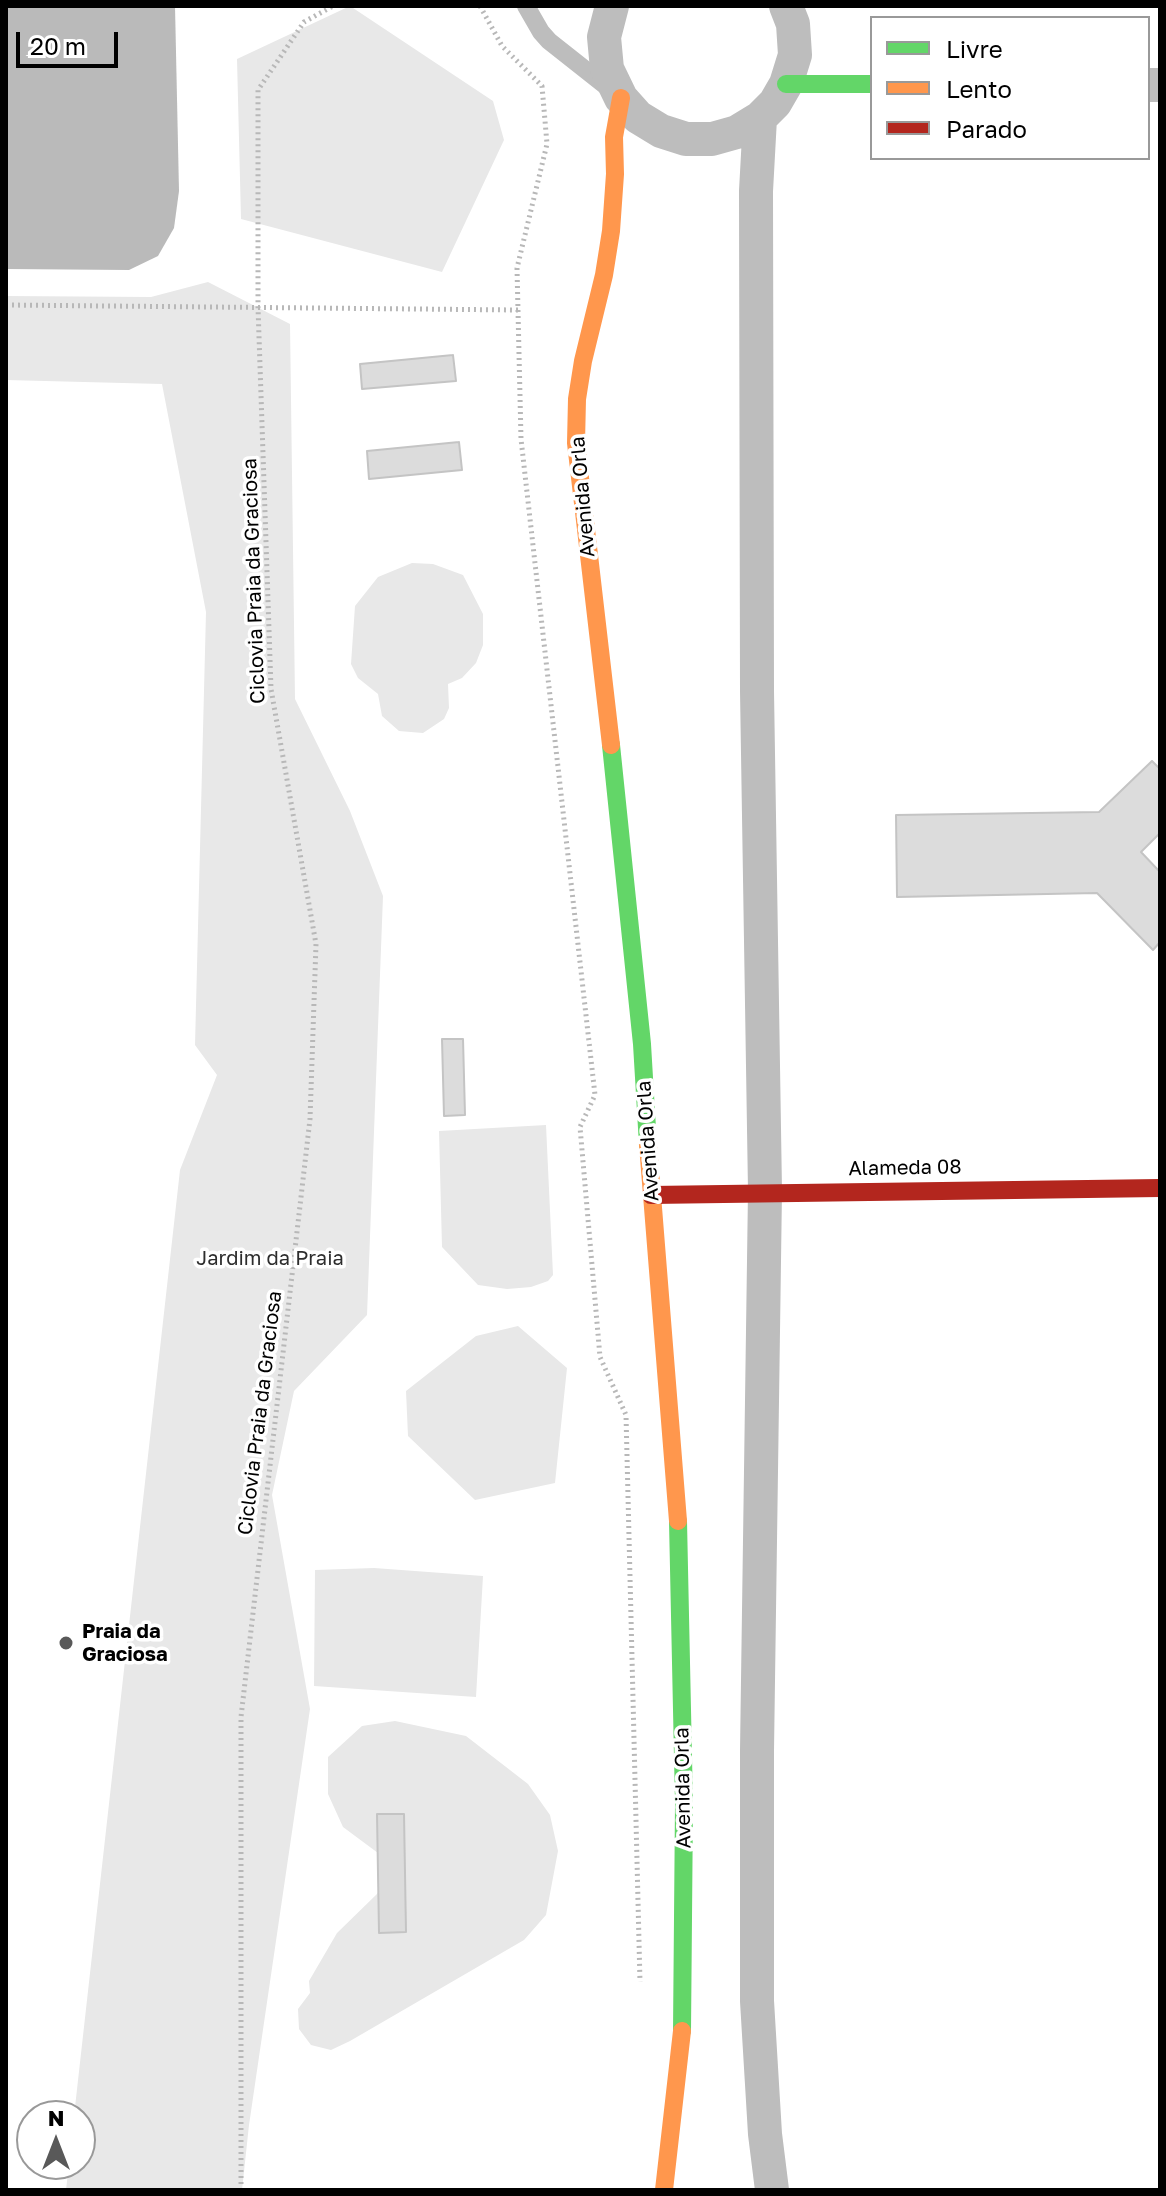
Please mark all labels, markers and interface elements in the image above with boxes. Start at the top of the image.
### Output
scale bar [20,16,122,66]
legend [870,16,1150,160]
text: 20 m [30,31,86,60]
text: Livre [946,34,1003,63]
text: Lento [946,74,1012,103]
text: Parado [946,114,1027,143]
street label: Avenida Orla [566,436,600,558]
street label: Ciclovia Praia da Graciosa [238,458,270,704]
street label: Avenida Orla [632,1080,664,1202]
street label: Alameda 08 [848,1155,962,1181]
park label: Jardim da Praia [196,1247,344,1271]
street label: Ciclovia Praia da Graciosa [233,1289,287,1537]
place label: Praia da Graciosa [82,1620,168,1667]
marker: Praia da Graciosa [57,1634,75,1652]
street label: Avenida Orla [670,1727,696,1849]
north arrow [16,2100,96,2180]
text: N [48,2104,64,2131]

